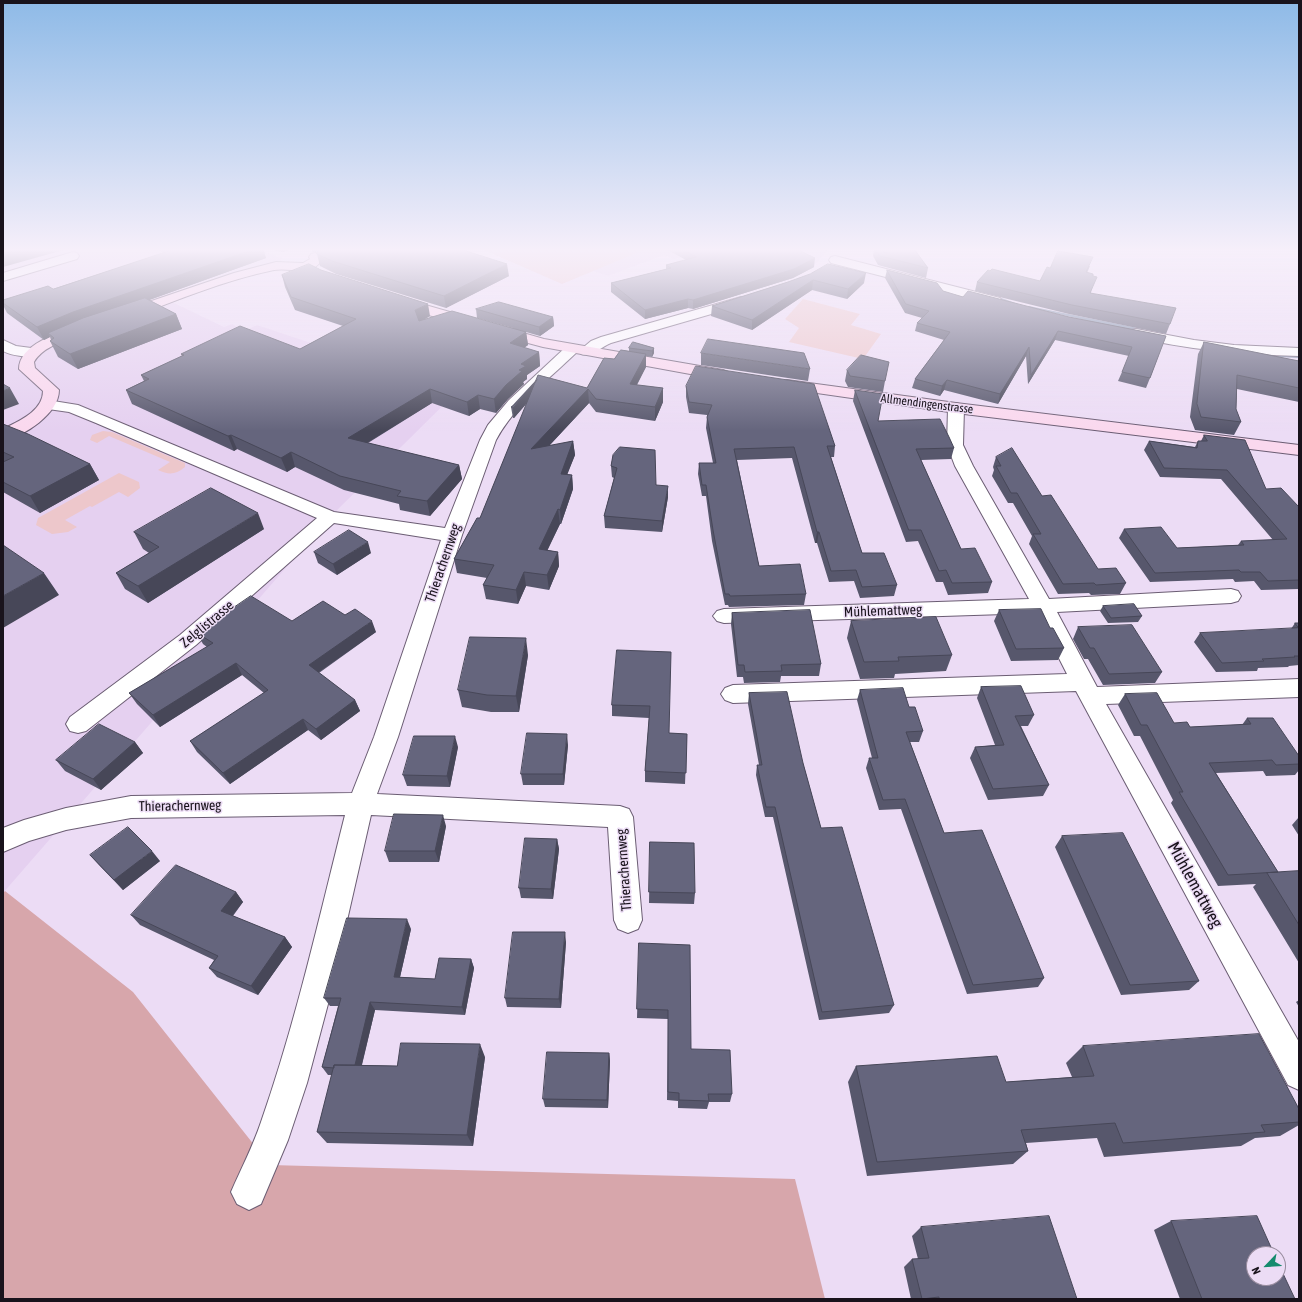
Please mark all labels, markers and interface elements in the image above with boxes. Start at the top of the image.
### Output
street label: Allmendingenstrasse [880,391,974,417]
street label: Thierachernweg [422,521,464,605]
street label: Zelglistrasse [177,597,237,651]
street label: Mühlemattweg [844,601,922,621]
street label: Thierachernweg [139,797,221,815]
street label: Thierachernweg [613,828,635,912]
street label: Mühlemattweg [1163,839,1227,931]
north arrow [1246,1246,1286,1286]
text: N [1249,1265,1263,1276]

